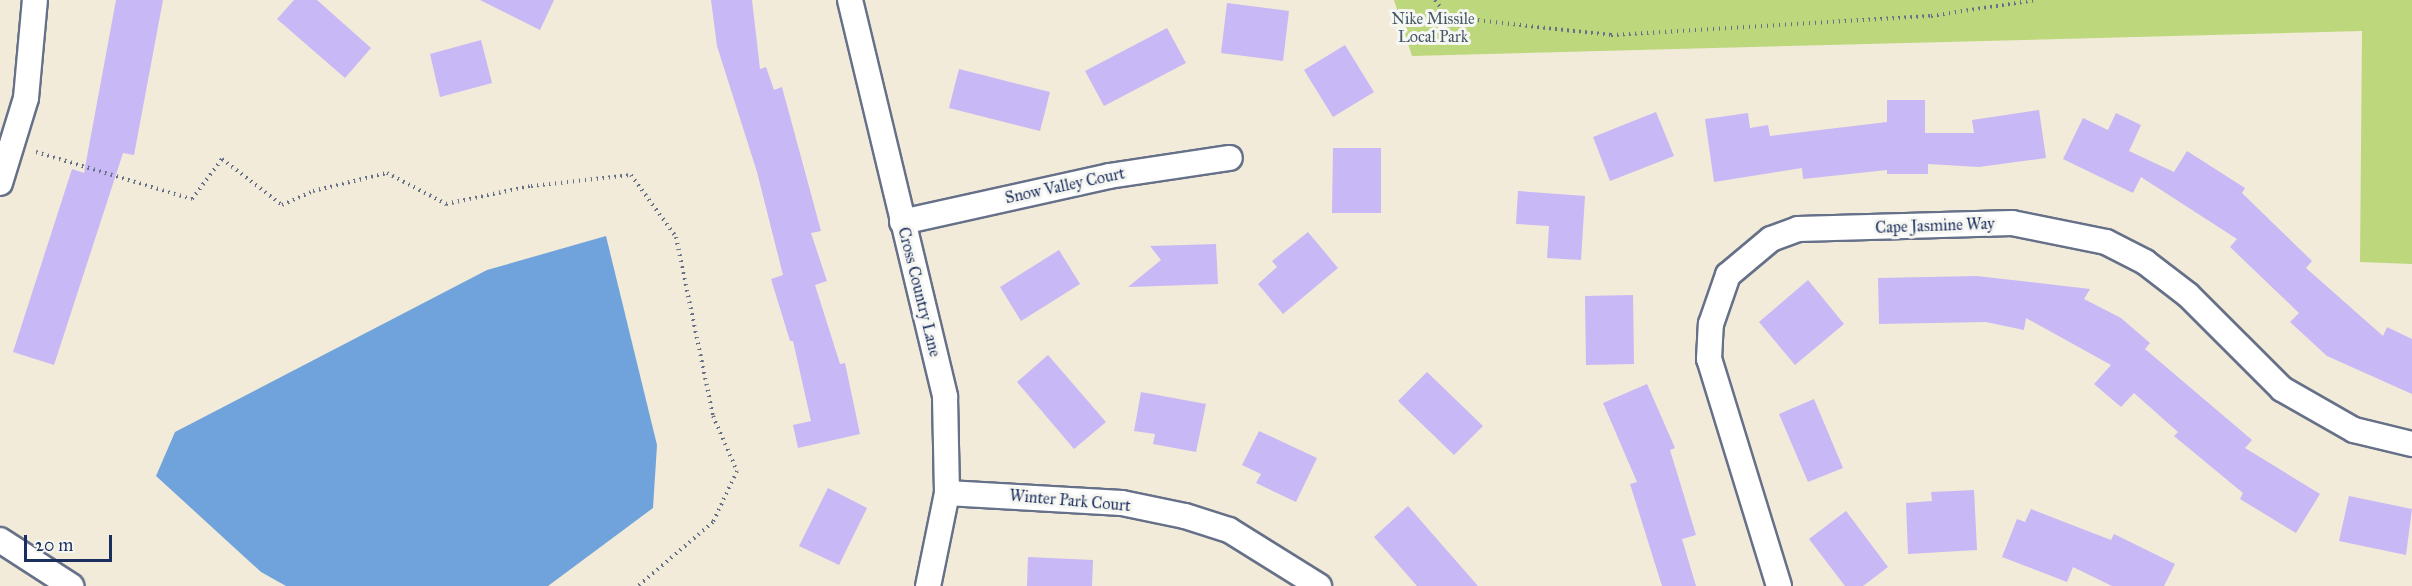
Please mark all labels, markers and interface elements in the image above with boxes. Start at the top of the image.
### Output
park label: Nike Missile Local Park [1391,9,1475,47]
street label: Snow Valley Court [1003,164,1127,208]
street label: Cape Jasmine Way [1875,214,1995,238]
street label: Cross Country Lane [894,225,944,359]
street label: Winter Park Court [1009,486,1131,516]
scale bar [27,523,116,561]
text: 20 m [35,534,73,556]

